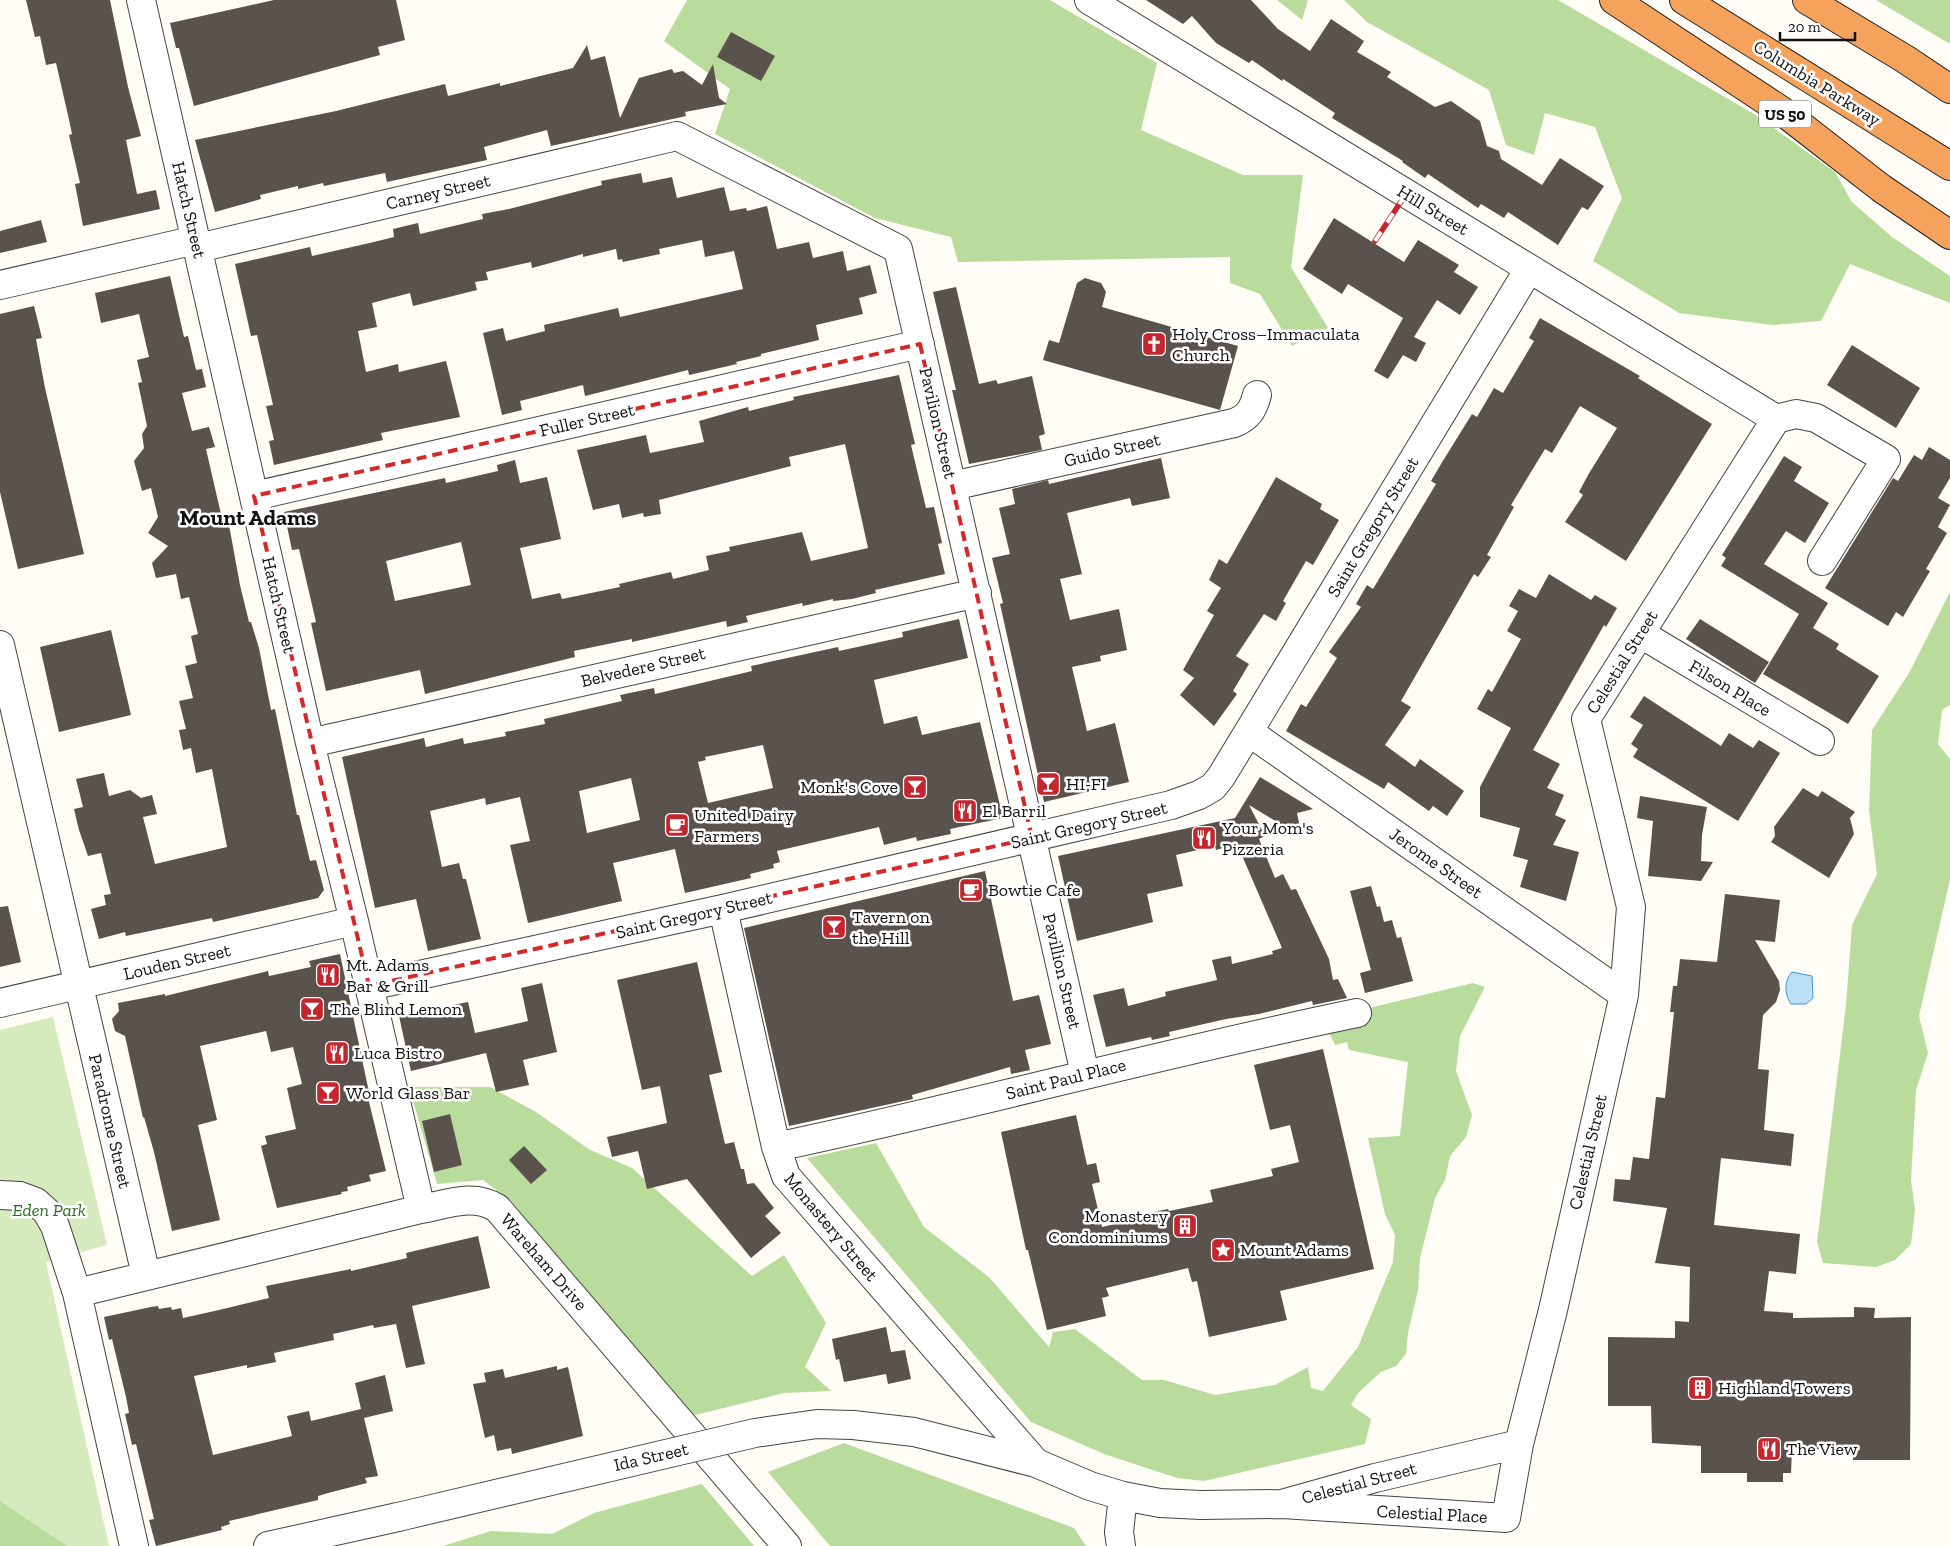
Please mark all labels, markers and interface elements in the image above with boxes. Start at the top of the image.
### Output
scale bar [1780,10,1855,42]
text: 20 m [1788,18,1821,36]
street label: Columbia Parkway [1749,35,1885,131]
road number: US 50 [1759,100,1811,128]
street label: Hatch Street [167,160,211,261]
street label: Carney Street [384,169,493,215]
street label: Hill Street [1393,180,1473,240]
place label: Holy Cross–Immaculata Church [1172,323,1360,366]
church icon: Holy Cross–Immaculata Church [1141,331,1167,357]
street label: Pavilion Street [915,365,962,481]
street label: Fuller Street [537,398,637,442]
street label: Guido Street [1062,428,1163,472]
street label: Saint Gregory Street [1322,453,1424,601]
district label: Mount Adams [180,504,316,531]
street label: Hatch Street [257,555,301,656]
street label: Celestial Street [1581,606,1663,718]
street label: Belvedere Street [579,642,708,692]
street label: Filson Place [1685,655,1775,721]
bar icon: HI-FI [1035,771,1061,797]
place label: HI-FI [1066,773,1107,795]
bar icon: Monk's Cove [902,774,928,800]
place label: Monk's Cove [800,776,898,798]
street label: Saint Gregory Street [1009,796,1170,854]
restaurant icon: El Barril [952,798,978,824]
place label: El Barril [982,800,1046,822]
place label: United Dairy Farmers [694,804,795,847]
cafe icon: United Dairy Farmers [664,812,690,838]
place label: Your Mom's Pizzeria [1221,817,1314,860]
street label: Jerome Street [1385,823,1487,903]
restaurant icon: Your Mom's Pizzeria [1191,825,1217,851]
cafe icon: Bowtie Cafe [958,877,984,903]
place label: Bowtie Cafe [988,879,1080,901]
street label: Saint Gregory Street [614,886,775,944]
place label: Tavern on the Hill [852,906,930,949]
street label: Pavillion Street [1038,911,1086,1031]
bar icon: Tavern on the Hill [821,914,847,940]
street label: Louden Street [121,939,233,985]
place label: Mt. Adams Bar & Grill [346,954,429,997]
restaurant icon: Mt. Adams Bar & Grill [315,962,341,988]
bar icon: The Blind Lemon [299,996,325,1022]
place label: The Blind Lemon [330,998,463,1020]
restaurant icon: Luca Bistro [324,1040,350,1066]
place label: Luca Bistro [354,1042,442,1064]
street label: Paradrome Street [84,1052,136,1191]
street label: Saint Paul Place [1004,1053,1128,1105]
bar icon: World Glass Bar [315,1080,341,1106]
place label: World Glass Bar [346,1082,470,1104]
street label: Celestial Street [1564,1092,1612,1212]
street label: Monastery Street [779,1168,883,1286]
park label: Eden Park [12,1199,86,1221]
place label: Monastery Condominiums [1048,1205,1169,1248]
street label: Wareham Drive [496,1209,592,1315]
building icon: Monastery Condominiums [1172,1213,1198,1239]
place icon: Mount Adams [1210,1237,1236,1263]
place label: Mount Adams [1240,1239,1349,1261]
building icon: Highland Towers [1687,1375,1713,1401]
place label: Highland Towers [1718,1377,1851,1399]
restaurant icon: The View [1756,1436,1782,1462]
street label: Ida Street [612,1438,691,1476]
place label: The View [1786,1438,1858,1460]
street label: Celestial Street [1299,1457,1419,1509]
street label: Celestial Place [1376,1500,1488,1528]

